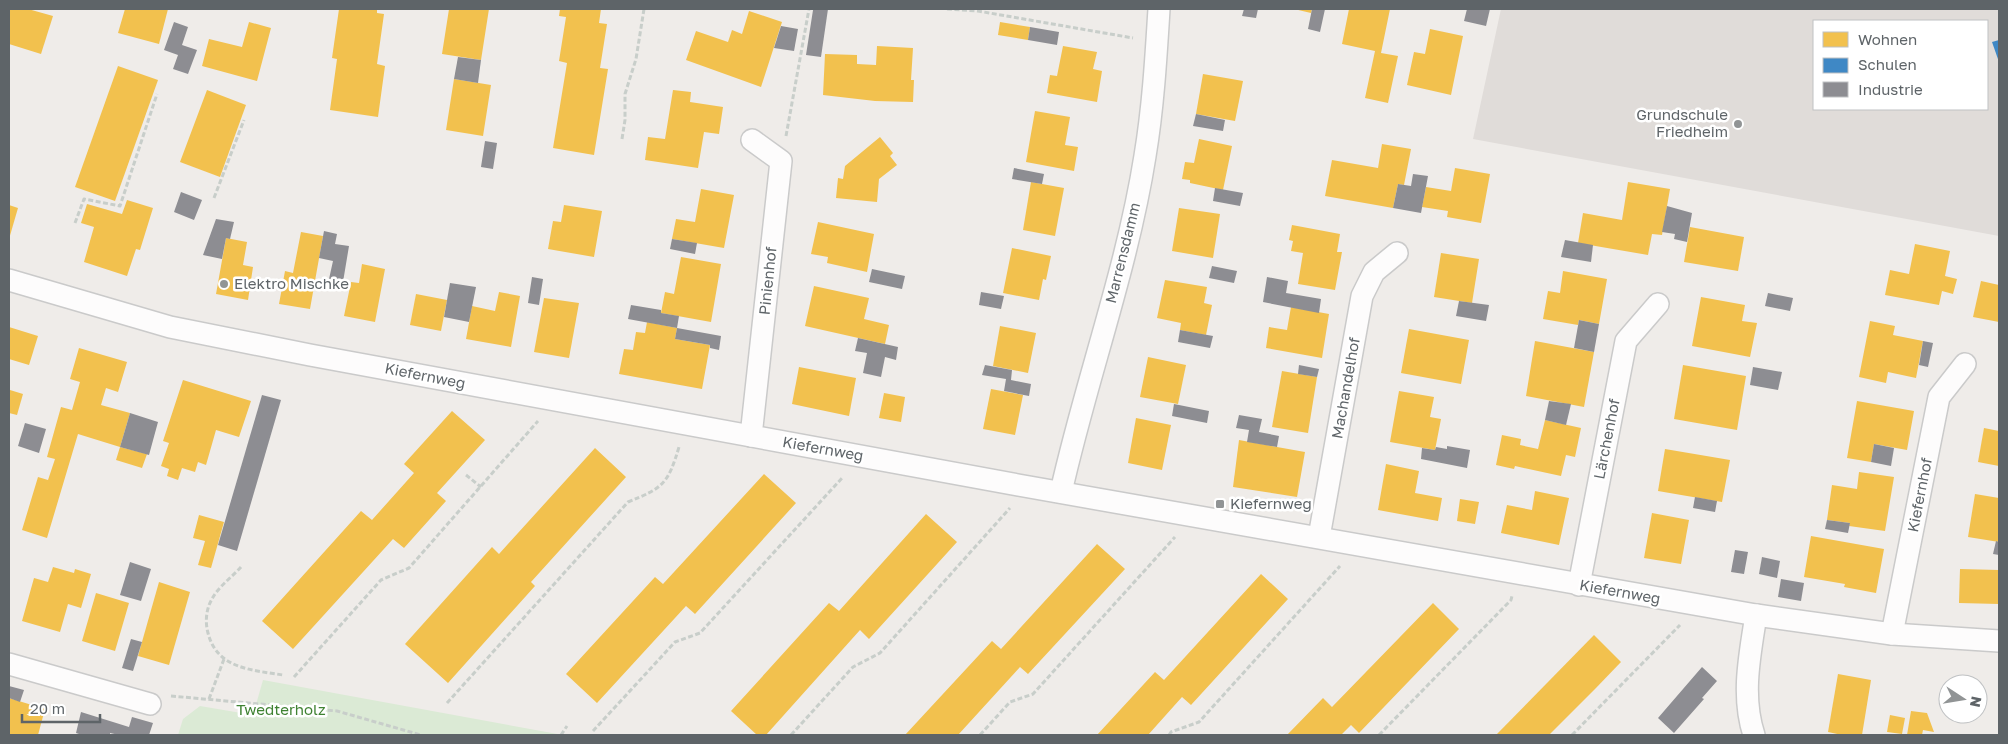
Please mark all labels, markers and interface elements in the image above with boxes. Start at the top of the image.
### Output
legend [1813,20,1988,110]
text: Wohnen [1858,30,1917,48]
text: Schulen [1858,55,1917,73]
text: Industrie [1858,80,1923,98]
place label: Grundschule Friedheim [1636,105,1728,140]
marker: Grundschule Friedheim [1732,118,1744,130]
street label: Marrensdamm [1101,201,1143,305]
street label: Pinienhof [754,245,780,316]
place label: Elektro Mischke [234,274,349,292]
marker: Elektro Mischke [218,278,230,290]
street label: Machandelhof [1327,335,1363,440]
street label: Kiefernweg [383,358,467,392]
street label: Lärchenhof [1589,396,1623,481]
street label: Kiefernweg [781,432,865,464]
street label: Kiefernhof [1903,455,1935,534]
place label: Kiefernweg [1230,494,1312,512]
marker: Kiefernweg [1214,498,1226,510]
street label: Kiefernweg [1578,575,1662,607]
north arrow [1938,674,1988,724]
scale bar [22,692,100,724]
text: N [1967,695,1986,709]
text: 20 m [30,699,65,717]
park label: Twedterholz [236,700,326,718]

